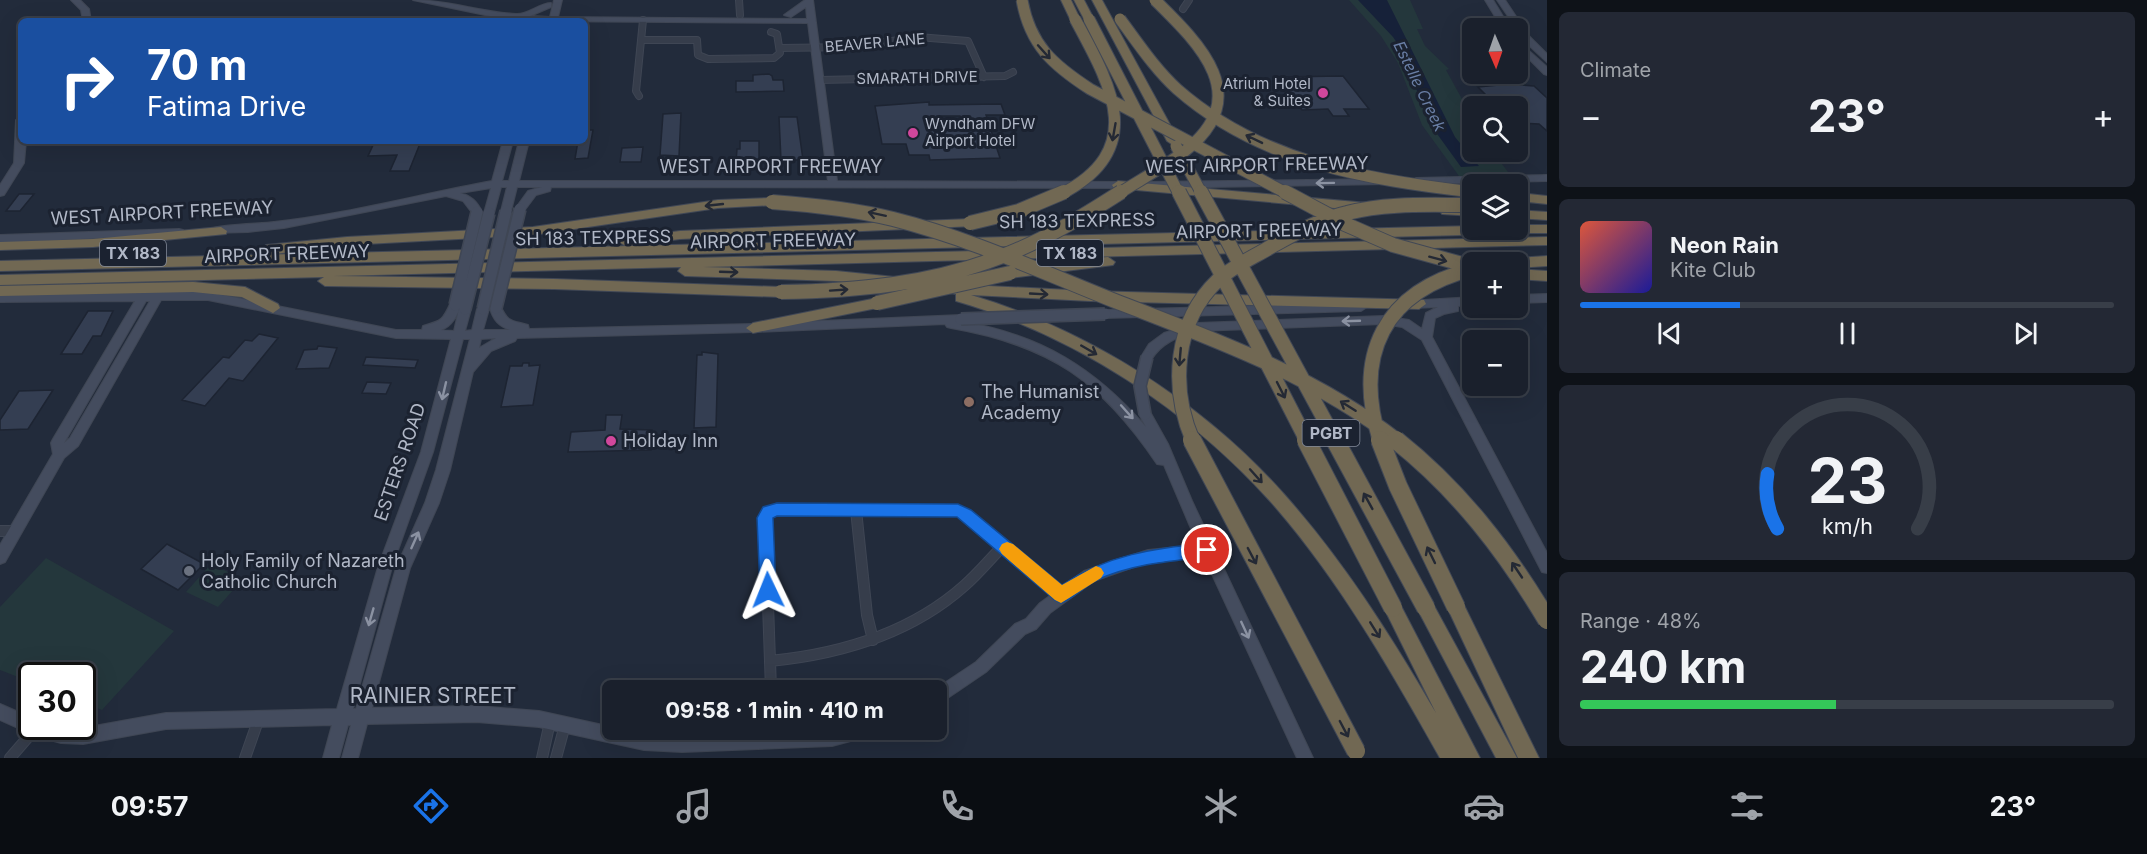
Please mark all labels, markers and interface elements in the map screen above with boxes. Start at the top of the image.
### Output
north arrow [1462,18,1528,84]
map controls [1462,18,1528,396]
street label: BEAVER LANE [824,29,926,56]
water label: Estelle Creek [1389,37,1451,135]
text: 70 m [147,39,247,90]
icon: right [48,42,126,120]
one-way arrow [1037,45,1051,60]
text: Climate [1580,58,1651,82]
street label: SMARATH DRIVE [856,67,978,88]
place label: Atrium Hotel & Suites [1223,74,1311,110]
marker: Atrium Hotel & Suites [1316,86,1330,100]
text: 23° [1808,88,1886,143]
text: Fatima Drive [147,90,306,123]
button: search [1462,96,1528,162]
text: − [1580,96,1602,136]
text: + [2092,96,2114,136]
place label: Wyndham DFW Airport Hotel [925,114,1036,150]
one-way arrow [1108,122,1119,141]
marker: Wyndham DFW Airport Hotel [906,126,920,140]
one-way arrow [1246,133,1264,145]
street label: WEST AIRPORT FREEWAY [1145,152,1369,177]
street label: WEST AIRPORT FREEWAY [659,156,883,177]
button: layers [1462,174,1528,240]
one-way arrow [1315,178,1335,189]
street label: WEST AIRPORT FREEWAY [50,196,274,229]
one-way arrow [704,200,724,211]
one-way arrow [868,208,887,219]
street label: SH 183 TEXPRESS [999,209,1155,232]
street label: AIRPORT FREEWAY [1176,219,1342,242]
street label: SH 183 TEXPRESS [515,226,671,249]
street label: AIRPORT FREEWAY [690,229,856,252]
text: Neon Rain [1670,232,1779,258]
road number: TX 183 [100,240,166,266]
street label: AIRPORT FREEWAY [204,240,370,267]
road number: TX 183 [1037,240,1103,266]
button: + [1462,252,1528,318]
one-way arrow [1428,253,1447,265]
text: Kite Club [1670,258,1756,282]
one-way arrow [719,267,739,278]
one-way arrow [829,284,849,295]
one-way arrow [1028,289,1048,300]
one-way arrow [1342,315,1362,327]
icon: previous [1653,317,1686,350]
icon: pause [1831,317,1864,350]
icon: next [2009,317,2042,350]
button: − [1462,330,1528,396]
one-way arrow [1080,344,1097,356]
one-way arrow [1174,346,1185,366]
place label: The Humanist Academy [981,381,1099,423]
one-way arrow [1275,381,1287,399]
one-way arrow [437,382,449,401]
marker: The Humanist Academy [962,395,976,409]
street label: ESTERS ROAD [370,400,430,523]
one-way arrow [1340,400,1357,412]
one-way arrow [1120,404,1134,419]
road number: PGBT [1302,420,1360,446]
place label: Holiday Inn [623,430,718,451]
marker: Holiday Inn [604,434,618,448]
text: 23 [1807,443,1887,518]
one-way arrow [1249,469,1263,484]
one-way arrow [1362,493,1374,510]
text: km/h [1822,514,1872,540]
pin [1181,524,1232,575]
one-way arrow [410,531,422,549]
icon: arrive [1190,533,1223,566]
one-way arrow [1424,546,1436,564]
one-way arrow [1247,547,1258,565]
place label: Holy Family of Nazareth Catholic Church [201,550,405,592]
position arrow [736,558,800,622]
one-way arrow [1511,562,1523,579]
marker: Holy Family of Nazareth Catholic Church [182,564,196,578]
one-way arrow [365,607,376,626]
text: Range · 48% [1580,609,1702,633]
one-way arrow [1239,621,1251,639]
one-way arrow [1370,621,1382,638]
text: 240 km [1580,639,1746,694]
speed limit sign: 30 [18,662,96,740]
street label: RAINIER STREET [350,683,516,708]
text: 09:58 · 1 min · 410 m [665,697,884,723]
one-way arrow [1339,719,1350,737]
icon: directions [410,785,452,827]
icon: music [673,785,715,827]
icon: phone [936,785,978,827]
icon: climate [1200,785,1242,827]
icon: car [1463,785,1505,827]
icon: filters [1726,785,1768,827]
text: 09:57 [111,790,188,823]
text: 23° [1990,790,2036,823]

